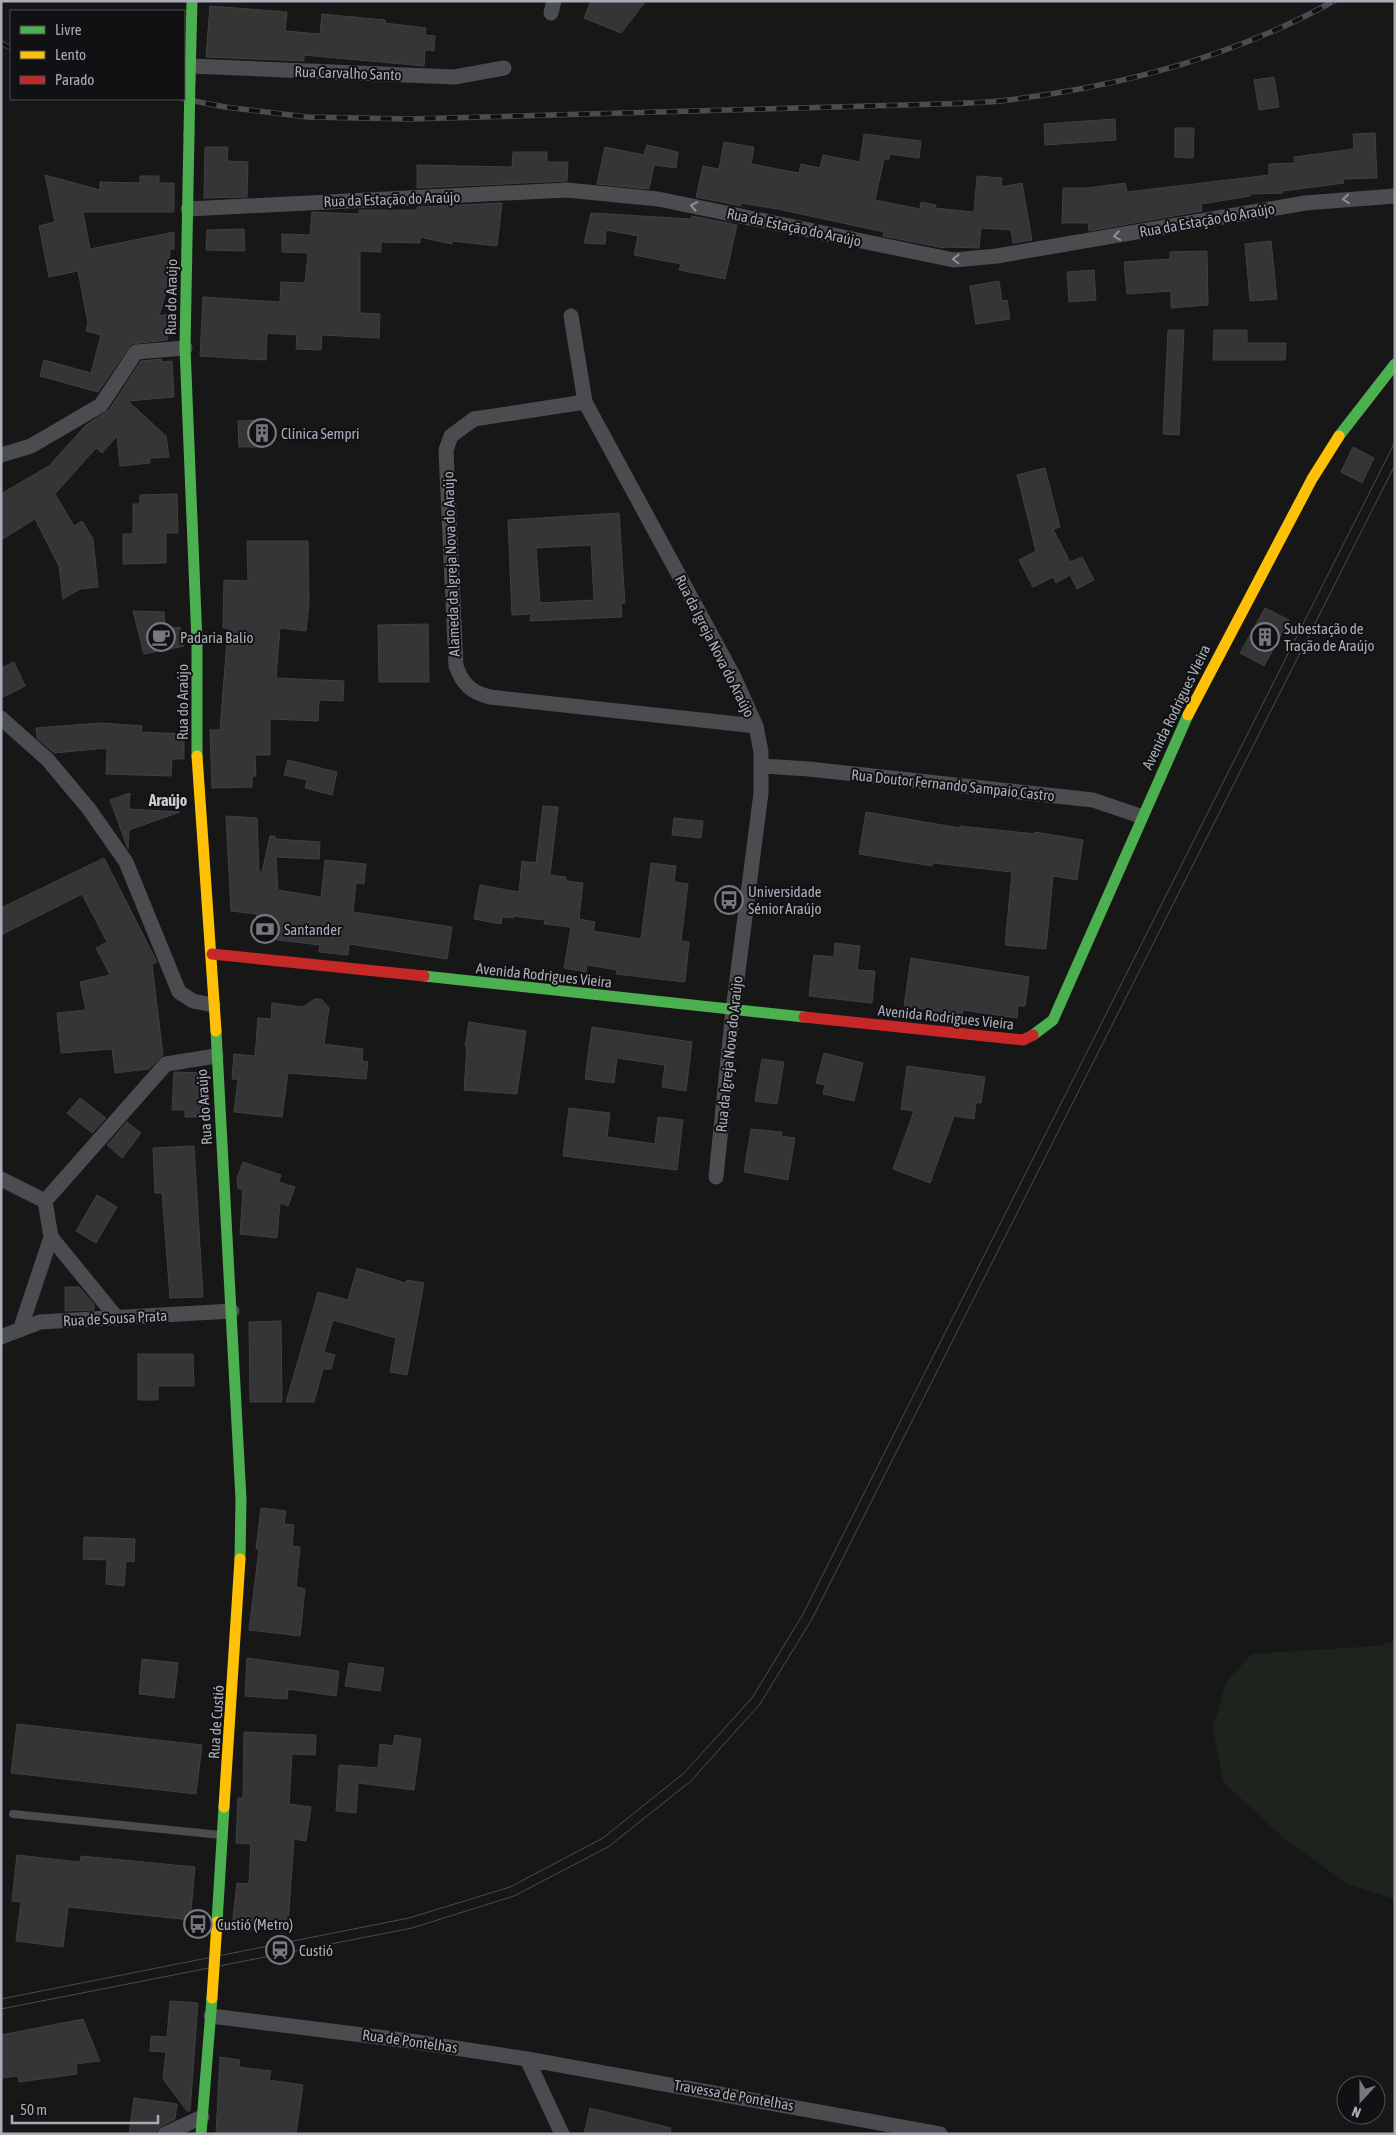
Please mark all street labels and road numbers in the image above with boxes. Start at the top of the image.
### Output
street label: Rua Carvalho Santo [294,63,402,83]
street label: Rua da Estação do Araújo [323,188,461,210]
street label: Rua da Estação do Araújo [1138,200,1276,240]
street label: Rua da Estação do Araújo [725,204,863,250]
street label: Rua do Araújo [162,259,180,335]
street label: Alameda da Igreja Nova do Araújo [439,471,463,657]
street label: Rua da Igreja Nova do Araújo [672,572,758,720]
street label: Avenida Rodrigues Vieira [1138,642,1214,772]
street label: Rua do Araújo [174,664,191,740]
street label: Rua Doutor Fernando Sampaio Castro [850,766,1056,804]
street label: Avenida Rodrigues Vieira [475,959,613,991]
street label: Rua da Igreja Nova do Araújo [712,975,746,1133]
street label: Avenida Rodrigues Vieira [877,1001,1015,1033]
street label: Rua do Araújo [193,1068,215,1146]
street label: Rua de Sousa Prata [62,1307,168,1329]
street label: Rua de Custió [205,1685,227,1759]
street label: Rua de Pontelhas [361,2026,459,2056]
street label: Travessa de Pontelhas [673,2076,795,2114]

